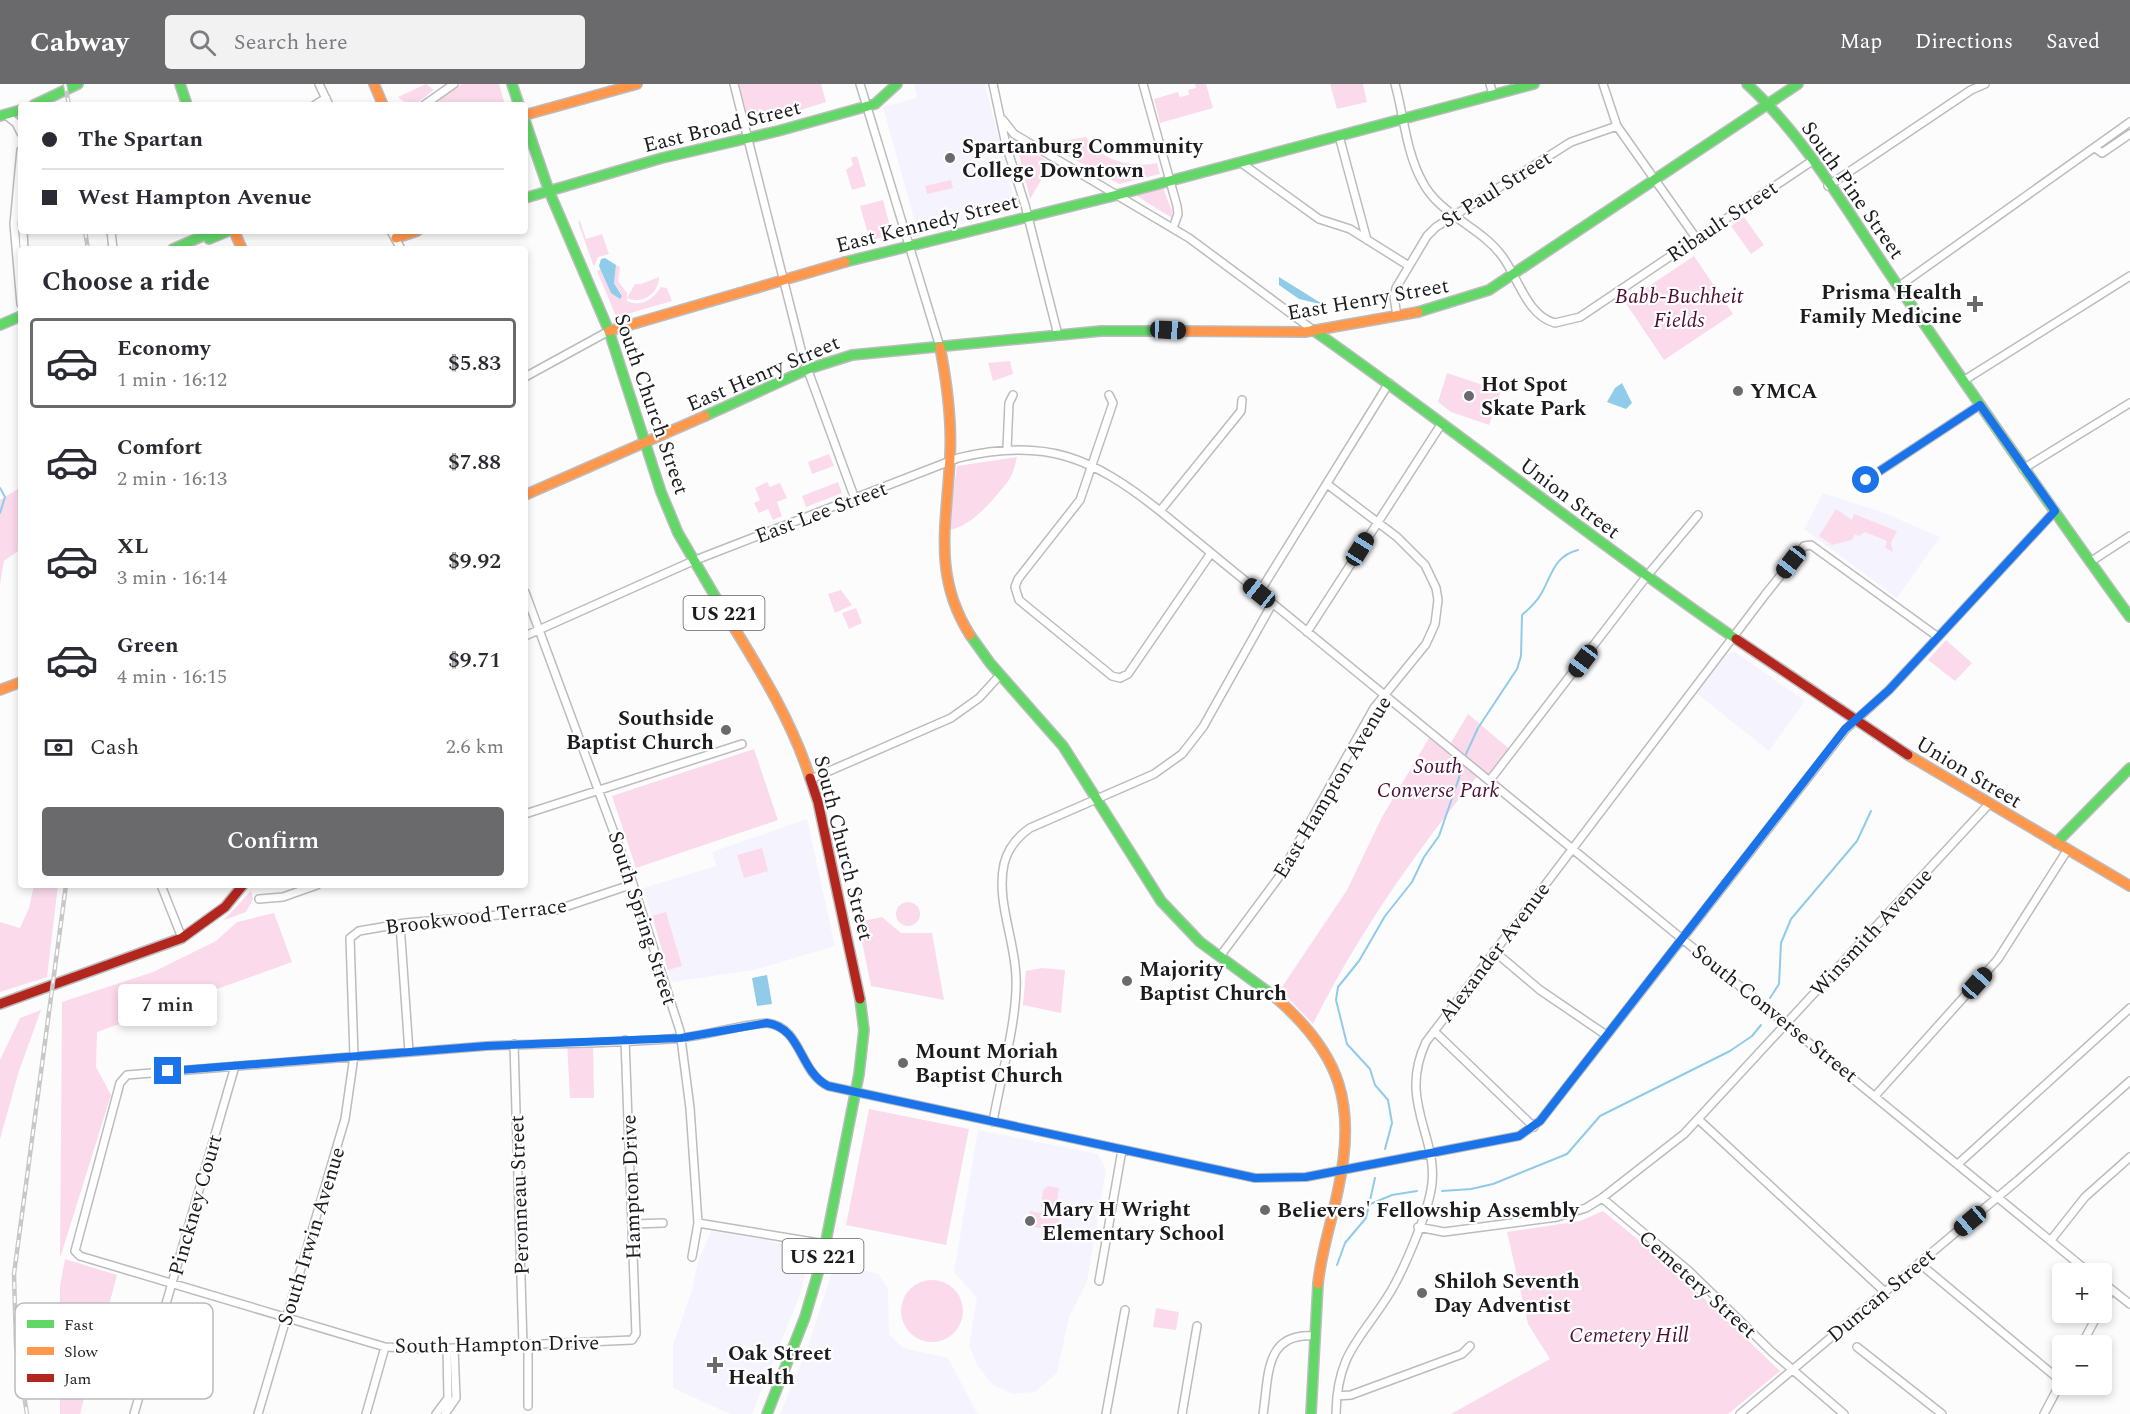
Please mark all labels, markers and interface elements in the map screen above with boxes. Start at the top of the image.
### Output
search box [165,15,585,69]
text: Cabway [30,21,129,64]
icon: search [186,26,219,59]
text: Search here [234,26,348,59]
text: Map [1840,26,1882,58]
text: Directions [1915,26,2013,58]
text: Saved [2046,26,2100,58]
street label: East Broad Street [640,92,804,162]
street label: South Pine Street [1793,115,1912,266]
text: The Spartan [78,123,203,156]
place label: Spartanburg Community College Downtown [962,131,1204,187]
street label: St Paul Street [1435,143,1558,237]
marker: Spartanburg Community College Downtown [943,151,957,165]
street label: Ribault Street [1660,173,1785,271]
text: West Hampton Avenue [78,181,312,214]
street label: East Kennedy Street [833,186,1022,262]
text: Choose a ride [42,261,210,303]
street label: East Henry Street [1285,270,1452,330]
place label: Prisma Health Family Medicine [1799,277,1962,333]
park label: Babb-Buchheit Fields [1615,281,1744,337]
marker: Prisma Health Family Medicine [1966,295,1984,313]
street label: South Church Street [605,309,697,499]
car [1150,320,1186,340]
street label: East Henry Street [682,327,845,421]
text: Economy [117,332,210,365]
icon: car [45,336,99,390]
text: $5.83 [448,347,501,380]
text: 1 min · 16:12 [117,365,227,395]
place label: Hot Spot Skate Park [1481,369,1587,425]
place label: YMCA [1750,376,1818,408]
marker: YMCA [1731,384,1745,398]
marker: Hot Spot Skate Park [1462,389,1476,403]
text: Comfort [117,431,202,464]
icon: car [45,435,99,489]
text: $7.88 [448,446,501,479]
street label: Union Street [1512,450,1627,547]
text: 2 min · 16:13 [117,464,227,494]
route start [1852,466,1879,493]
street label: East Lee Street [751,473,892,553]
car [1343,529,1377,569]
text: XL [117,530,148,563]
icon: car [45,534,99,588]
car [1773,542,1809,582]
text: $9.92 [448,545,501,578]
text: 3 min · 16:14 [117,563,227,593]
car [1239,575,1279,611]
road number: US 221 [684,596,764,630]
text: Green [117,629,179,662]
icon: car [45,633,99,687]
car [1565,641,1601,681]
text: $9.71 [448,644,501,677]
text: 4 min · 16:15 [117,662,227,692]
street label: East Hampton Avenue [1265,690,1400,885]
place label: Southside Baptist Church [566,703,714,759]
marker: Southside Baptist Church [719,723,733,737]
street label: Union Street [1909,728,2028,817]
icon: cash [42,731,75,764]
text: Cash [90,731,139,764]
text: 2.6 km [446,732,504,762]
park label: South Converse Park [1377,751,1499,807]
street label: South Church Street [805,752,882,944]
button: Confirm [42,807,504,876]
street label: South Spring Street [599,827,685,1010]
street label: Winsmith Avenue [1803,861,1940,1005]
street label: Alexander Avenue [1431,875,1559,1030]
street label: Brookwood Terrace [383,890,569,944]
street label: South Converse Street [1684,936,1865,1091]
place label: Majority Baptist Church [1139,954,1287,1010]
car [1958,964,1996,1002]
marker: Majority Baptist Church [1120,974,1134,988]
callout: 7 min [118,984,218,1026]
text: 7 min [142,990,193,1020]
place label: Mount Moriah Baptist Church [915,1036,1063,1092]
marker: Mount Moriah Baptist Church [896,1056,910,1070]
route end [154,1057,181,1084]
street label: Peronneau Street [501,1114,539,1275]
street label: Hampton Drive [613,1114,651,1260]
street label: Pinckney Court [160,1131,231,1280]
street label: South Irwin Avenue [270,1143,354,1330]
place label: Mary H Wright Elementary School [1042,1194,1225,1250]
place label: Believers' Fellowship Assembly [1277,1195,1580,1227]
marker: Believers' Fellowship Assembly [1258,1203,1272,1217]
car [1950,1203,1990,1239]
marker: Mary H Wright Elementary School [1023,1214,1037,1228]
street label: Cemetery Street [1631,1223,1764,1347]
road number: US 221 [782,1239,864,1273]
street label: Duncan Street [1820,1241,1943,1351]
map controls [2052,1263,2112,1395]
button: + [2052,1263,2112,1323]
place label: Shiloh Seventh Day Adventist [1434,1266,1580,1322]
marker: Shiloh Seventh Day Adventist [1415,1286,1429,1300]
legend [15,1303,213,1399]
text: Fast [64,1313,94,1337]
park label: Cemetery Hill [1569,1320,1689,1352]
street label: South Hampton Drive [394,1327,600,1363]
button: − [2052,1335,2112,1395]
place label: Oak Street Health [728,1338,832,1394]
text: Slow [64,1340,99,1364]
marker: Oak Street Health [706,1356,724,1374]
text: Jam [64,1367,92,1391]

